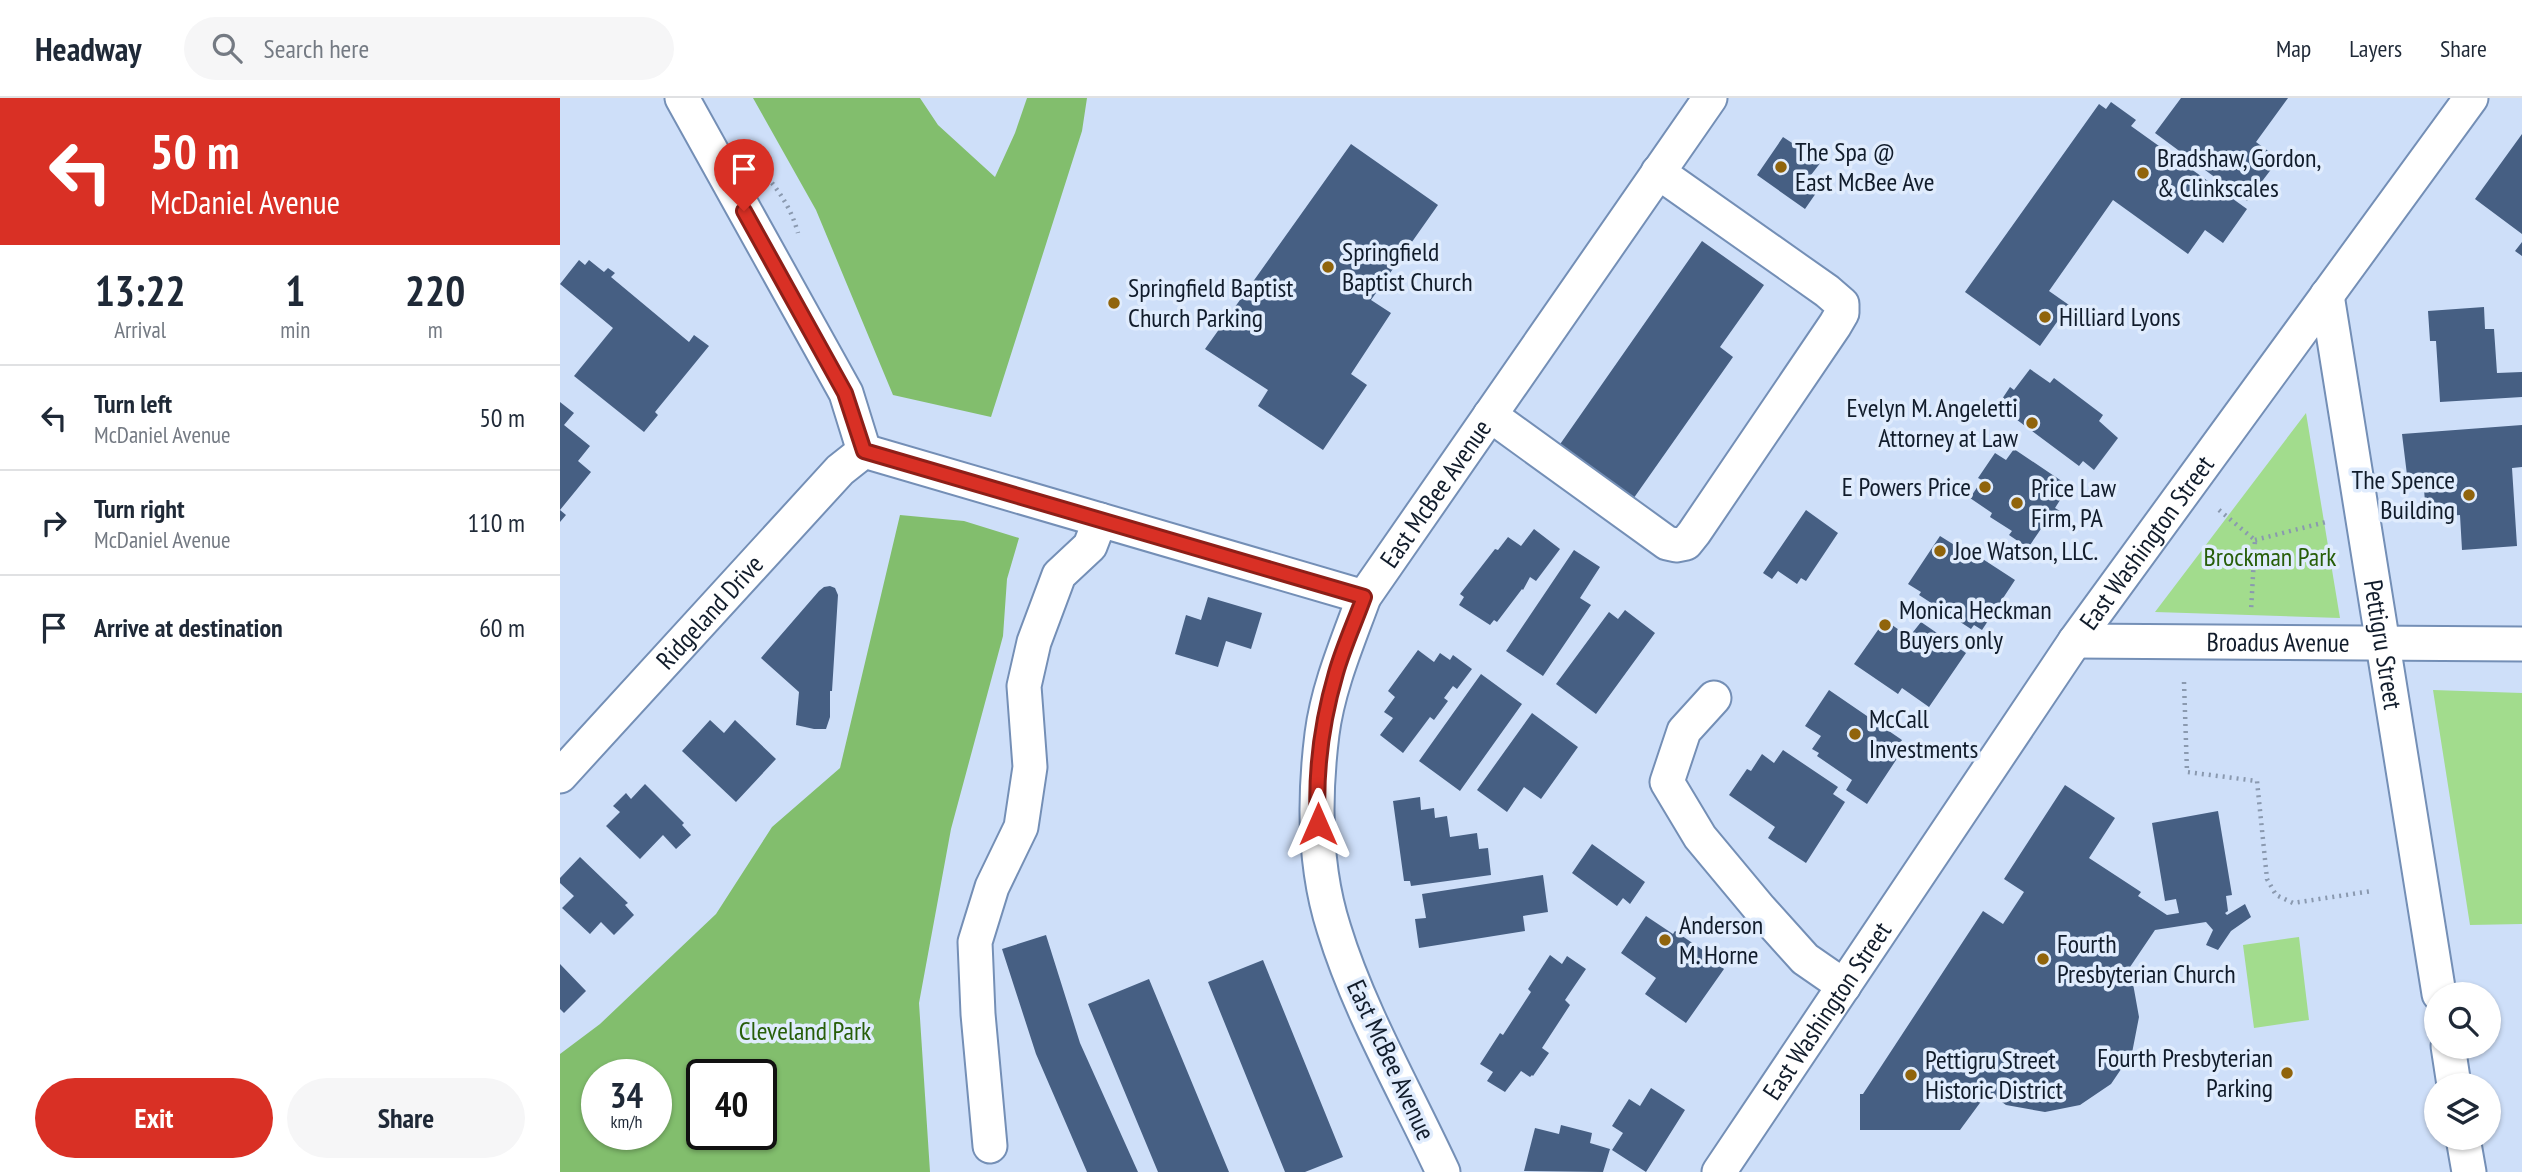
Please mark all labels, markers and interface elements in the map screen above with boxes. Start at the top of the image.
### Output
search box [184,17,674,80]
text: Headway [35,27,142,70]
icon: search [208,29,246,67]
text: Search here [264,32,369,65]
text: Map [2276,33,2311,64]
text: Layers [2349,33,2402,64]
text: Share [2440,33,2487,64]
text: 50 m [150,119,239,183]
icon: left [35,126,126,217]
place label: The Spa @ East McBee Ave [1795,135,1934,198]
pin [714,139,774,211]
place label: Bradshaw, Gordon, & Clinkscales [2157,141,2321,204]
icon: arrive [725,150,763,188]
marker: The Spa @ East McBee Ave [1773,159,1789,175]
marker: Bradshaw, Gordon, & Clinkscales [2135,165,2151,181]
text: McDaniel Avenue [150,181,340,223]
place label: Springfield Baptist Church [1342,235,1473,298]
marker: Springfield Baptist Church [1320,259,1336,275]
text: 13:22 [95,263,186,318]
text: 1 [285,263,305,318]
text: 220 [405,263,465,318]
place label: Springfield Baptist Church Parking [1128,271,1293,334]
marker: Springfield Baptist Church Parking [1106,295,1122,311]
place label: Hilliard Lyons [2059,300,2181,333]
marker: Hilliard Lyons [2037,309,2053,325]
text: Arrival [114,315,166,344]
text: min [280,315,310,344]
text: m [428,315,443,344]
text: Turn left [94,387,172,420]
place label: Evelyn M. Angeletti Attorney at Law [1847,391,2019,454]
icon: left [35,399,73,437]
text: 50 m [479,401,525,434]
street label: East McBee Avenue [1372,413,1498,574]
marker: Evelyn M. Angeletti Attorney at Law [2024,415,2040,431]
text: McDaniel Avenue [94,420,230,449]
street label: East Washington Street [2072,449,2221,636]
place label: The Spence Building [2352,463,2455,526]
place label: E Powers Price [1842,470,1971,503]
place label: Price Law Firm, PA [2031,471,2117,534]
marker: E Powers Price [1977,479,1993,495]
marker: The Spence Building [2461,487,2477,503]
text: Turn right [94,492,185,525]
marker: Price Law Firm, PA [2009,495,2025,511]
icon: right [35,504,73,542]
text: 110 m [467,506,525,539]
text: McDaniel Avenue [94,525,230,554]
place label: Joe Watson, LLC. [1953,534,2098,567]
park label: Brockman Park [2204,540,2336,573]
marker: Joe Watson, LLC. [1932,543,1948,559]
street label: Ridgeland Drive [649,548,770,676]
street label: Pettigru Street [2357,577,2410,712]
place label: Monica Heckman Buyers only [1899,593,2052,656]
icon: arrive [35,609,73,647]
text: Arrive at destination [94,611,283,644]
text: 60 m [479,611,525,644]
marker: Monica Heckman Buyers only [1877,617,1893,633]
street label: Broadus Avenue [2206,625,2350,659]
place label: McCall Investments [1869,702,1978,765]
marker: McCall Investments [1847,726,1863,742]
position arrow [1281,787,1355,861]
place label: Anderson M. Horne [1679,908,1763,971]
street label: East Washington Street [1755,915,1898,1106]
place label: Fourth Presbyterian Church [2057,927,2236,990]
marker: Anderson M. Horne [1657,932,1673,948]
marker: Fourth Presbyterian Church [2035,951,2051,967]
street label: East McBee Avenue [1340,974,1443,1145]
map controls [2424,982,2501,1150]
button: search [2424,982,2501,1059]
park label: Cleveland Park [739,1014,871,1047]
place label: Fourth Presbyterian Parking [2097,1041,2273,1104]
place label: Pettigru Street Historic District [1925,1043,2063,1106]
speed limit sign: 40 [686,1059,777,1150]
marker: Fourth Presbyterian Parking [2279,1065,2295,1081]
marker: Pettigru Street Historic District [1903,1067,1919,1083]
text: 34 [610,1072,643,1118]
button: layers [2424,1073,2501,1150]
button: Exit [35,1078,273,1158]
button: Share [287,1078,525,1158]
text: km/h [611,1110,642,1133]

